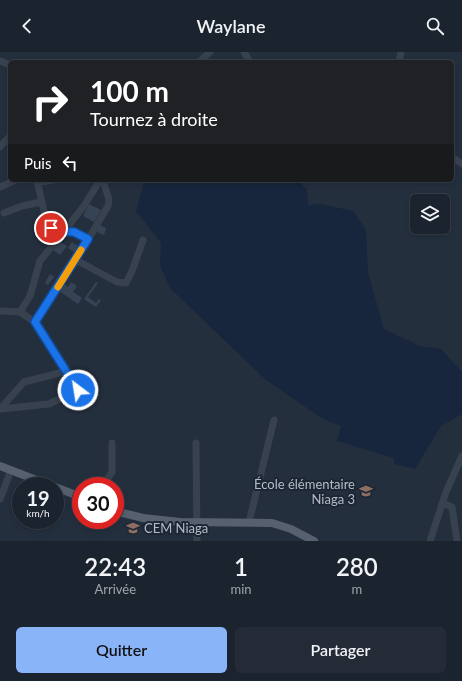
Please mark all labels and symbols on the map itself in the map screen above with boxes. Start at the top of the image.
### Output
pin [34,211,68,245]
position arrow [57,369,99,411]
place label: École élémentaire Niaga 3 [254,476,355,507]
speed limit sign: 30 [72,477,124,529]
school or university icon: École élémentaire Niaga 3 [358,483,374,499]
school or university icon: CEM Niaga [125,520,141,536]
place label: CEM Niaga [144,520,208,536]

